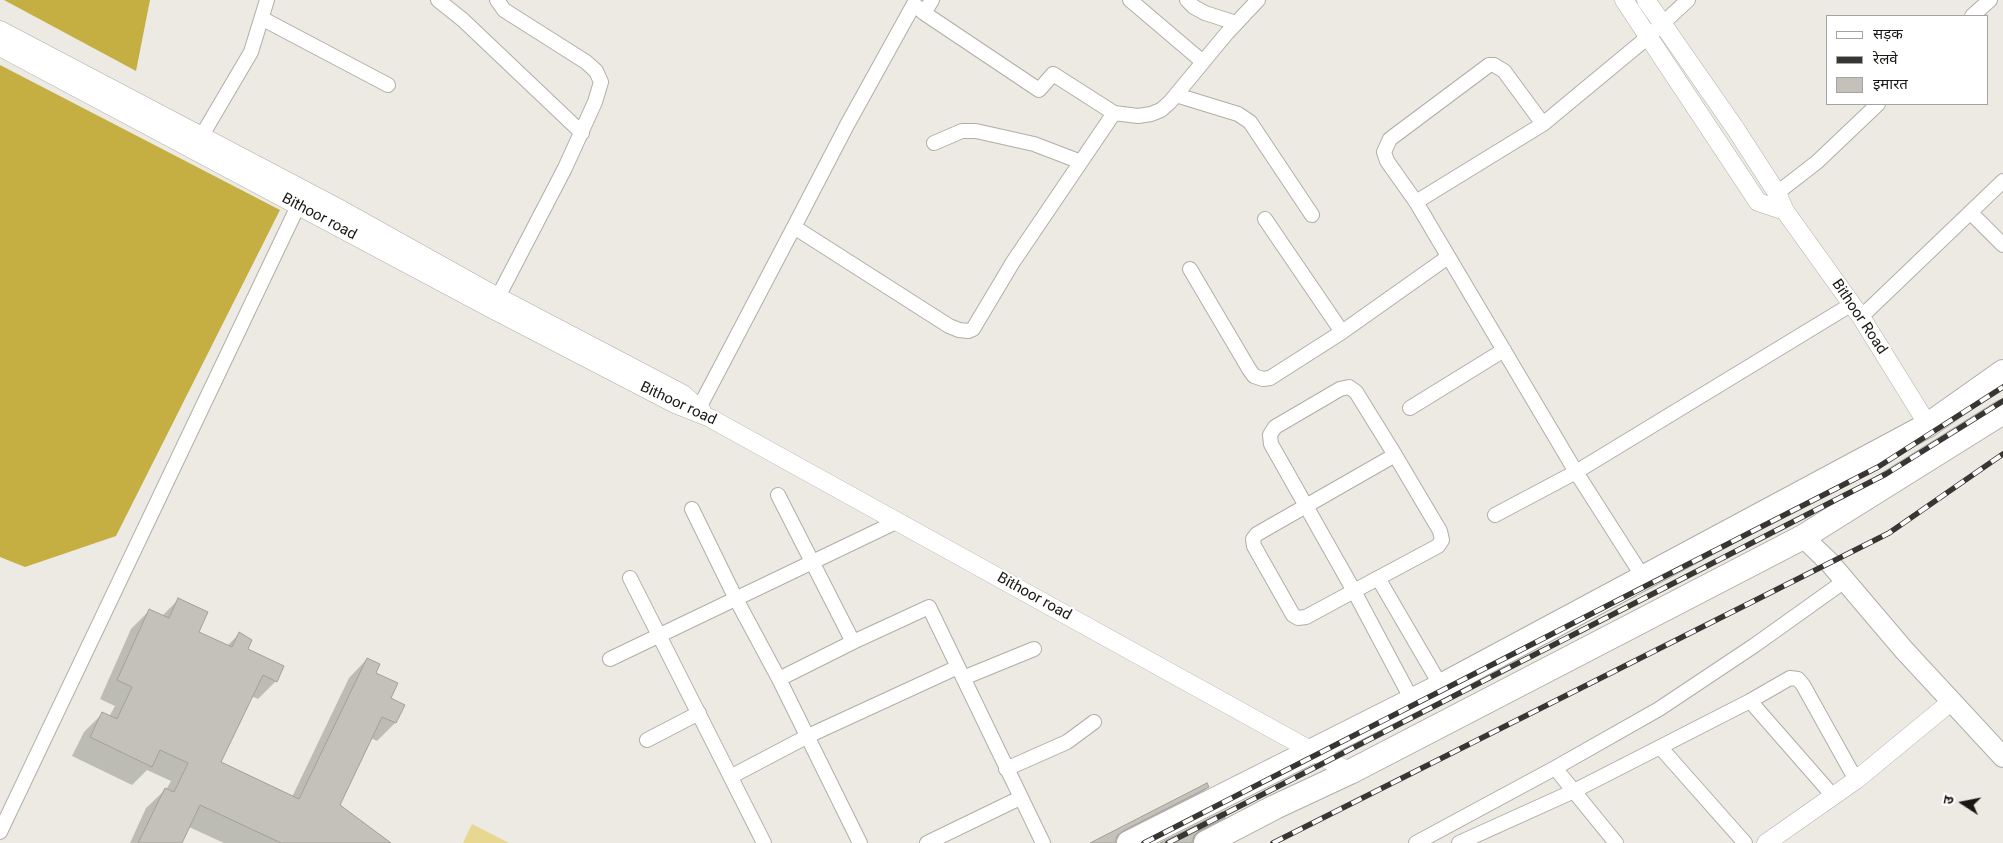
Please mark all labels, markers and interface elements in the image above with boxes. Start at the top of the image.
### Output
legend [1826,15,1988,105]
text: सड़क [1873,25,1903,43]
text: रेलवे [1873,50,1898,68]
text: इमारत [1873,75,1908,93]
street label: Bithoor road [278,190,360,244]
street label: Bithoor Road [1827,276,1891,358]
street label: Bithoor road [637,378,719,430]
street label: Bithoor road [994,569,1074,625]
north arrow [1938,778,1988,828]
text: उ [1940,795,1957,806]

